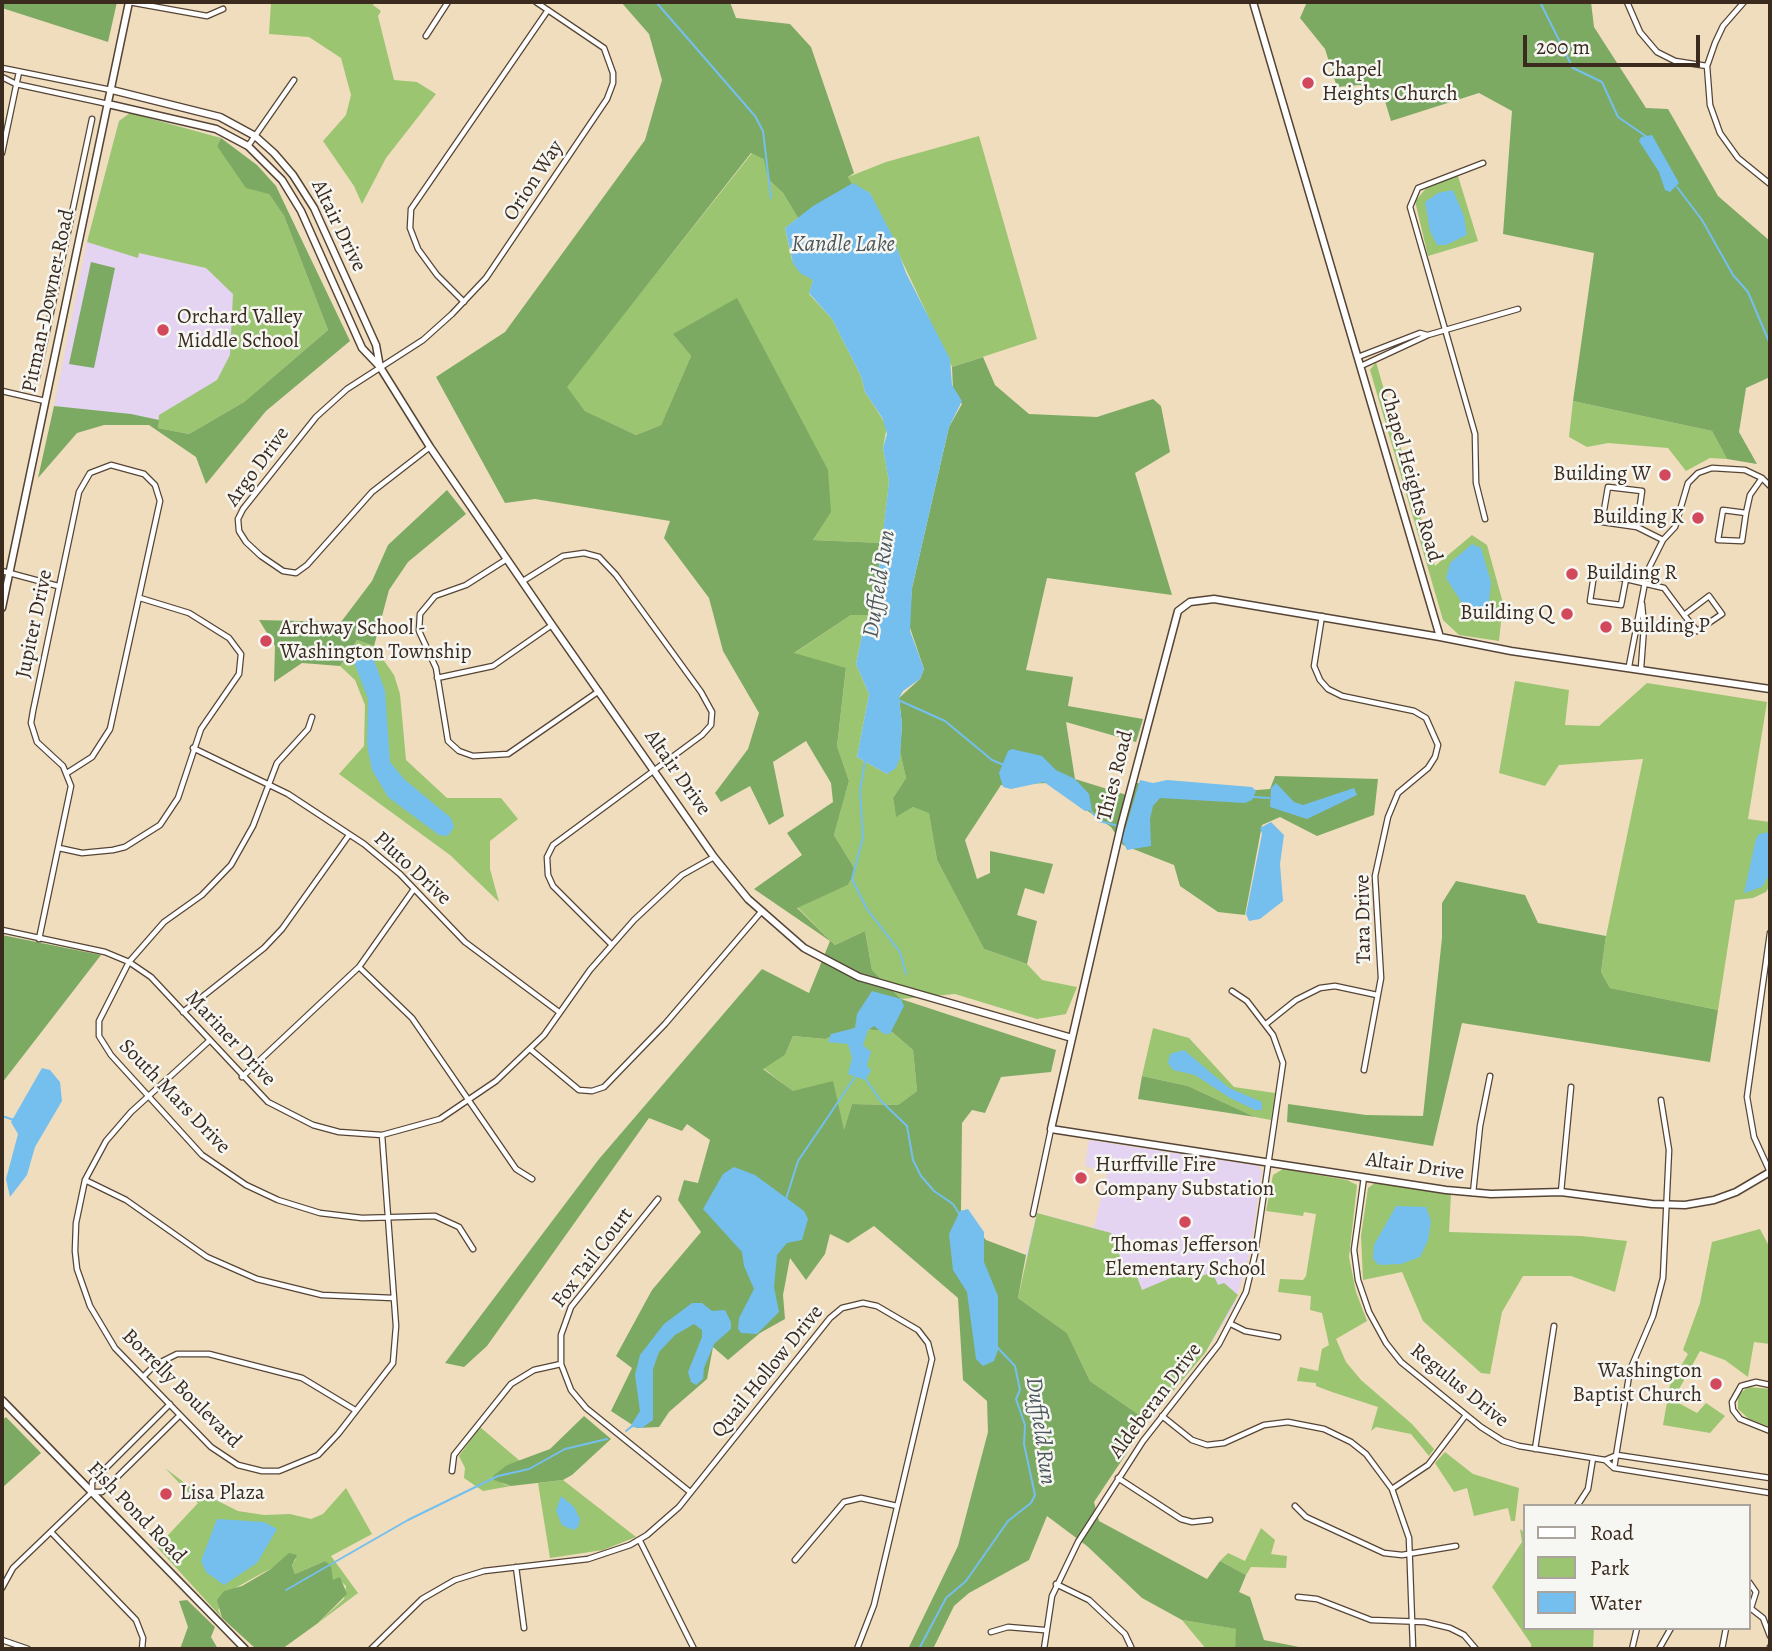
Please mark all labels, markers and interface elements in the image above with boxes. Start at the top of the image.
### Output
scale bar [1527,21,1704,65]
text: 200 m [1536,33,1590,61]
place label: Chapel Heights Church [1322,58,1458,108]
marker: Chapel Heights Church [1300,75,1316,91]
street label: Orion Way [499,136,569,226]
street label: Altair Drive [305,176,371,276]
street label: Pitman-Downer Road [17,207,81,395]
water label: Kandle Lake [791,231,895,259]
place label: Orchard Valley Middle School [177,305,302,355]
marker: Orchard Valley Middle School [155,322,171,338]
street label: Chapel Heights Road [1373,385,1447,565]
street label: Argo Drive [221,422,295,512]
place label: Building W [1553,462,1651,488]
marker: Building W [1657,467,1673,483]
place label: Building K [1592,505,1684,531]
marker: Building K [1690,510,1706,526]
water label: Duffield Run [858,528,902,640]
place label: Building R [1586,561,1677,587]
marker: Building R [1564,566,1580,582]
street label: Jupiter Drive [11,567,59,681]
place label: Building Q [1460,601,1553,627]
marker: Building Q [1559,606,1575,622]
place label: Building P [1620,614,1710,640]
place label: Archway School - Washington Township [280,616,472,666]
marker: Building P [1598,619,1614,635]
marker: Archway School - Washington Township [258,633,274,649]
street label: Altair Drive [638,725,716,821]
street label: Thies Road [1093,728,1139,824]
street label: Pluto Drive [368,827,456,911]
street label: Tara Drive [1351,874,1377,964]
street label: Mariner Drive [179,986,281,1092]
street label: South Mars Drive [113,1034,235,1160]
street label: Altair Drive [1364,1148,1466,1186]
place label: Hurffville Fire Company Substation [1095,1153,1274,1203]
marker: Hurffville Fire Company Substation [1073,1170,1089,1186]
street label: Fox Tail Court [547,1203,639,1313]
marker: Thomas Jefferson Elementary School [1177,1214,1193,1230]
place label: Thomas Jefferson Elementary School [1105,1233,1265,1283]
street label: Quail Hollow Drive [707,1301,829,1443]
street label: Borrelly Boulevard [116,1324,246,1454]
street label: Aldeberan Drive [1104,1338,1208,1464]
street label: Regulus Drive [1405,1339,1513,1433]
place label: Washington Baptist Church [1573,1359,1702,1409]
water label: Duffield Run [1019,1375,1061,1487]
marker: Washington Baptist Church [1708,1376,1724,1392]
street label: Fish Pond Road [81,1457,191,1569]
place label: Lisa Plaza [180,1481,265,1507]
marker: Lisa Plaza [158,1486,174,1502]
legend [1524,1504,1751,1630]
text: Road [1590,1519,1634,1547]
text: Park [1590,1554,1629,1582]
text: Water [1590,1589,1642,1617]

